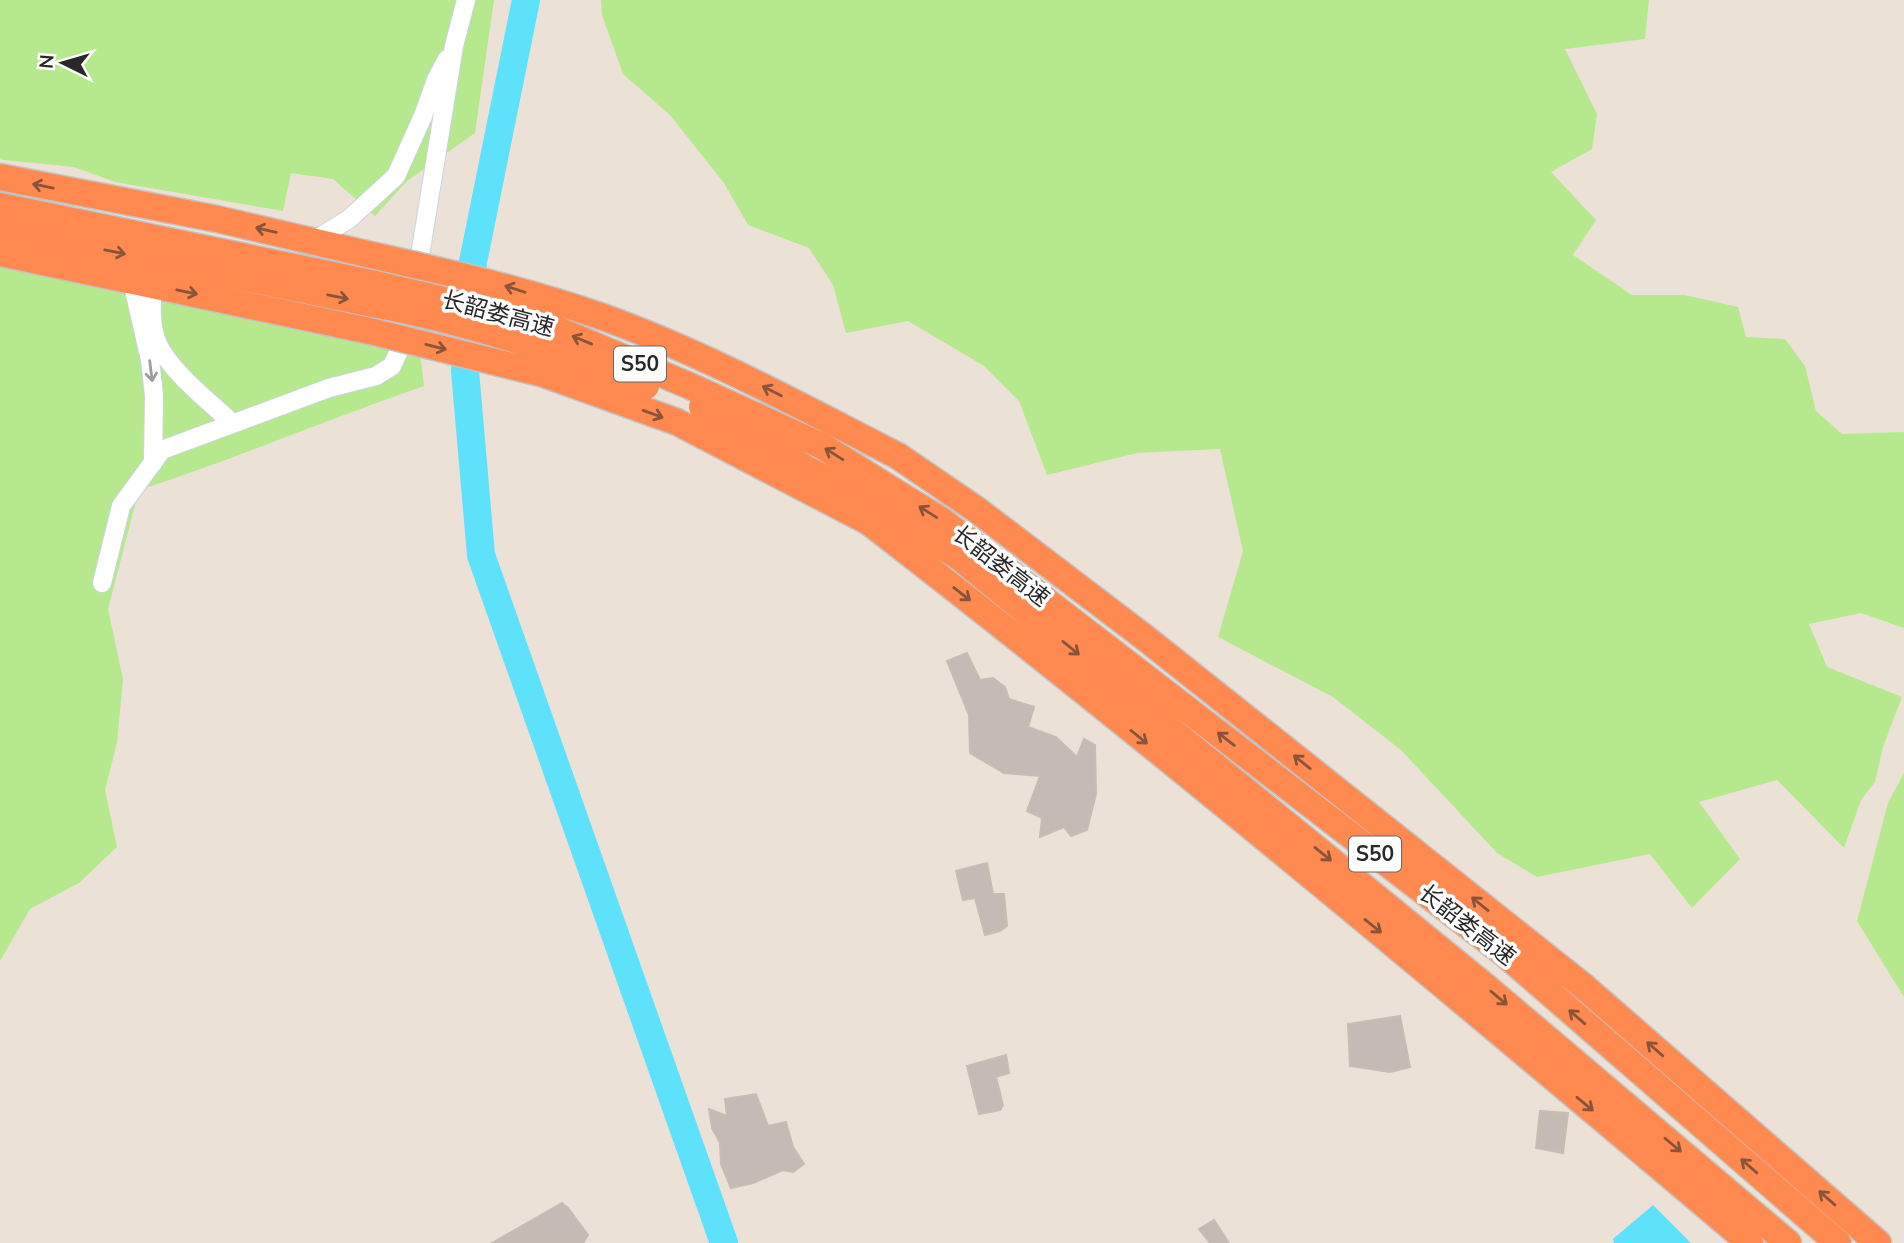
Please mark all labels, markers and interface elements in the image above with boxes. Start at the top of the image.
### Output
north arrow [28,28,98,98]
text: N [33,53,61,70]
one-way arrow [32,179,55,193]
one-way arrow [255,223,278,237]
one-way arrow [103,245,126,259]
one-way arrow [504,282,526,295]
street label: 长韶娄高速 [438,284,558,344]
one-way arrow [175,286,198,300]
one-way arrow [326,290,349,304]
one-way arrow [572,333,594,346]
one-way arrow [424,341,447,354]
road number: S50 [614,346,666,382]
one-way arrow [145,360,158,382]
one-way arrow [762,384,783,397]
one-way arrow [642,408,664,421]
one-way arrow [825,446,845,460]
one-way arrow [919,505,939,519]
street label: 长韶娄高速 [946,518,1056,614]
one-way arrow [952,586,970,602]
one-way arrow [1061,640,1079,656]
one-way arrow [1129,729,1147,745]
one-way arrow [1217,732,1236,747]
one-way arrow [1293,755,1311,770]
road number: S50 [1349,836,1401,872]
one-way arrow [1313,846,1331,862]
street label: 长韶娄高速 [1412,877,1522,973]
one-way arrow [1471,896,1489,912]
one-way arrow [1363,919,1381,934]
one-way arrow [1490,990,1508,1006]
one-way arrow [1569,1009,1587,1025]
one-way arrow [1646,1041,1664,1057]
one-way arrow [1575,1096,1593,1112]
one-way arrow [1663,1137,1681,1153]
one-way arrow [1740,1158,1758,1174]
one-way arrow [1818,1190,1836,1206]

